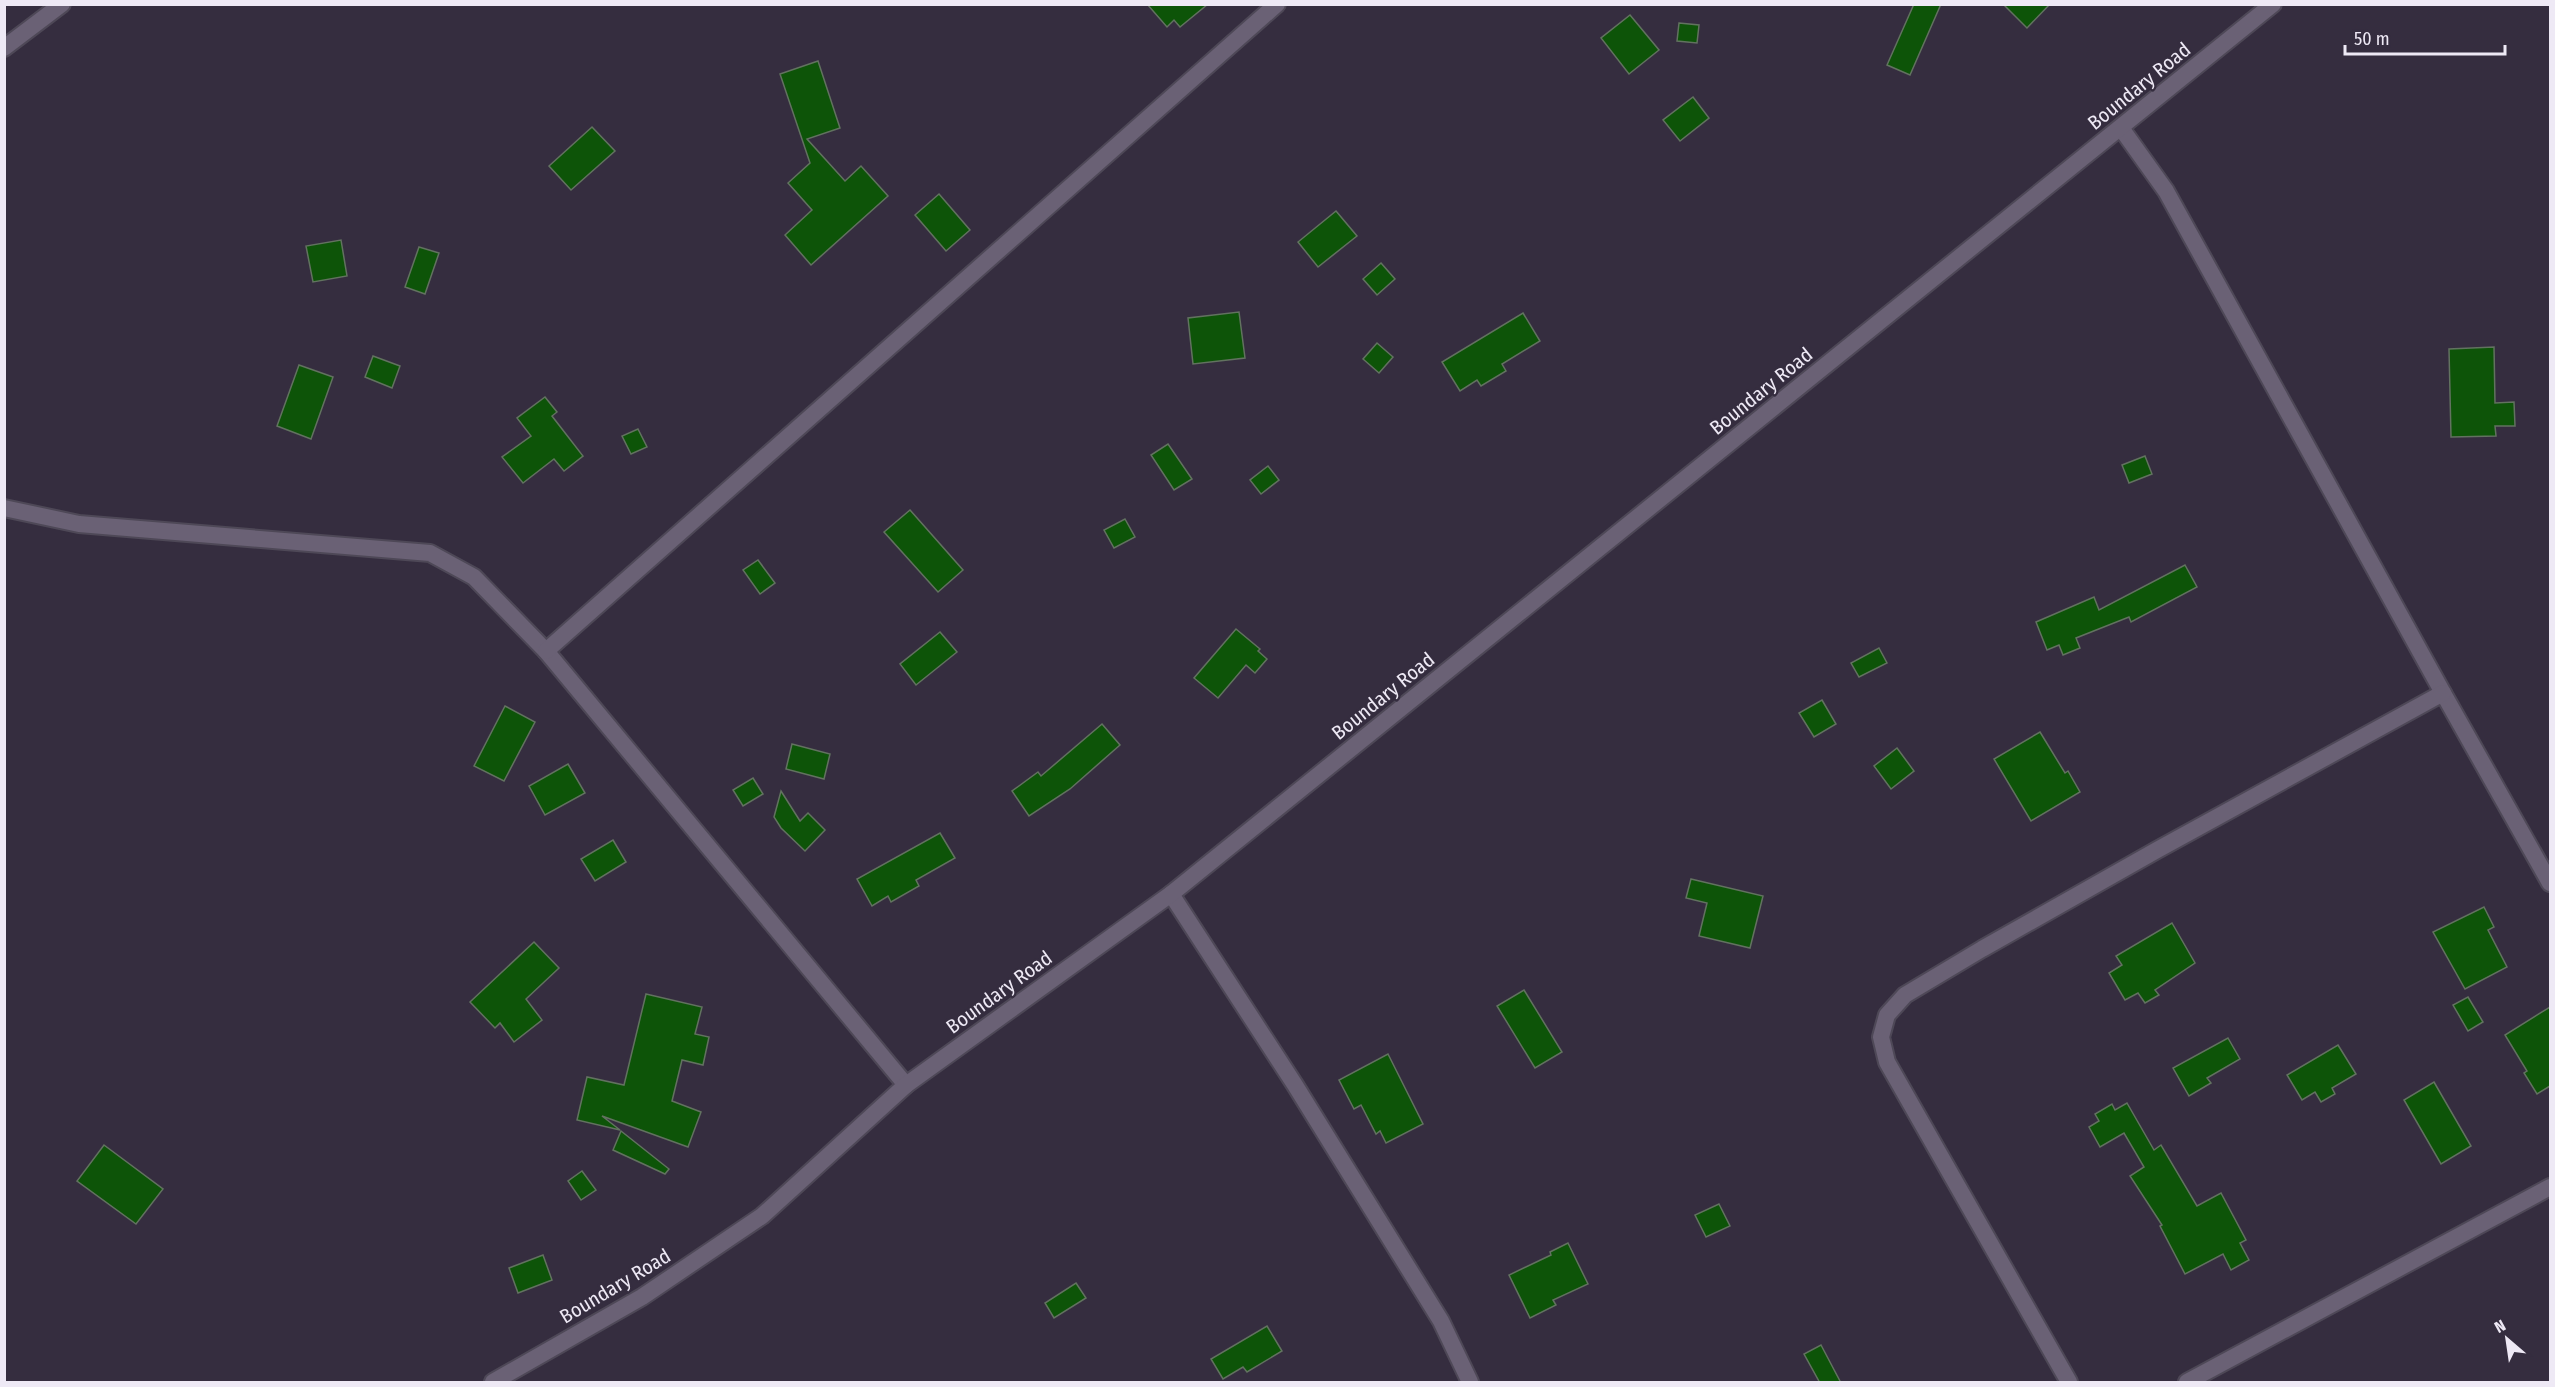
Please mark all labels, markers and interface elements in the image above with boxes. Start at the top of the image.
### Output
scale bar [2345,18,2506,56]
text: 50 m [2354,28,2390,50]
street label: Boundary Road [2083,37,2195,135]
street label: Boundary Road [1705,342,1817,440]
street label: Boundary Road [1327,647,1439,745]
street label: Boundary Road [941,946,1057,1038]
street label: Boundary Road [555,1244,675,1328]
north arrow [2477,1309,2537,1369]
text: N [2491,1316,2509,1337]

